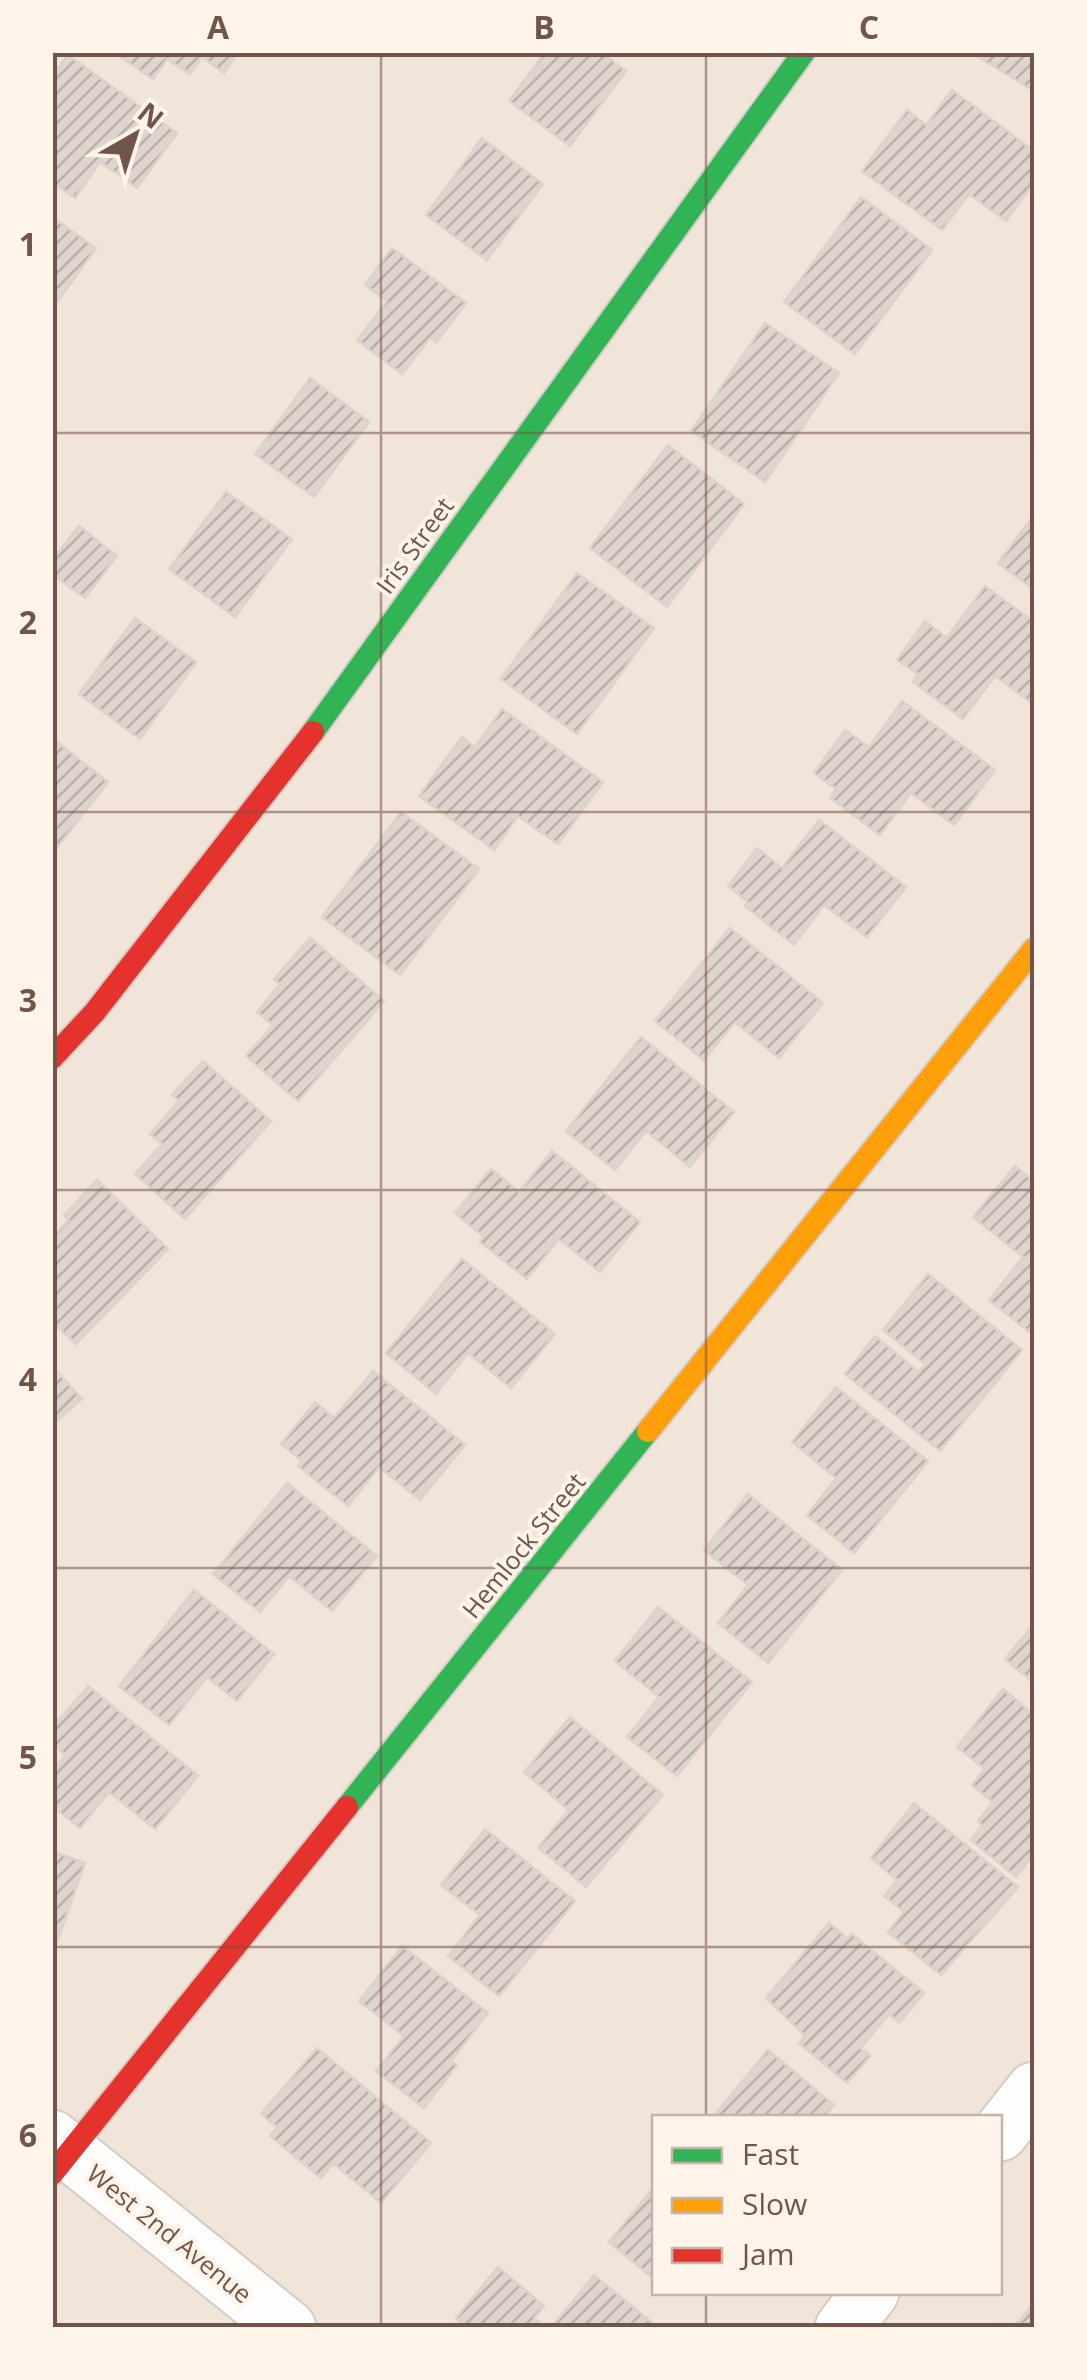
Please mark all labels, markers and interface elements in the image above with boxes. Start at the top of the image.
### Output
text: A [207,5,230,48]
text: B [533,5,555,48]
text: C [859,5,879,48]
north arrow [85,85,185,185]
text: N [131,93,172,137]
text: 1 [19,222,37,265]
street label: Iris Street [367,490,461,600]
text: 2 [19,600,37,643]
text: 3 [19,978,37,1021]
text: 4 [19,1357,37,1400]
street label: Hemlock Street [454,1465,592,1625]
text: 5 [19,1735,37,1778]
text: 6 [19,2113,37,2156]
legend [652,2115,1002,2295]
text: Fast [742,2133,799,2174]
street label: West 2nd Avenue [80,2156,260,2310]
text: Slow [742,2183,807,2224]
text: Jam [739,2233,795,2274]

